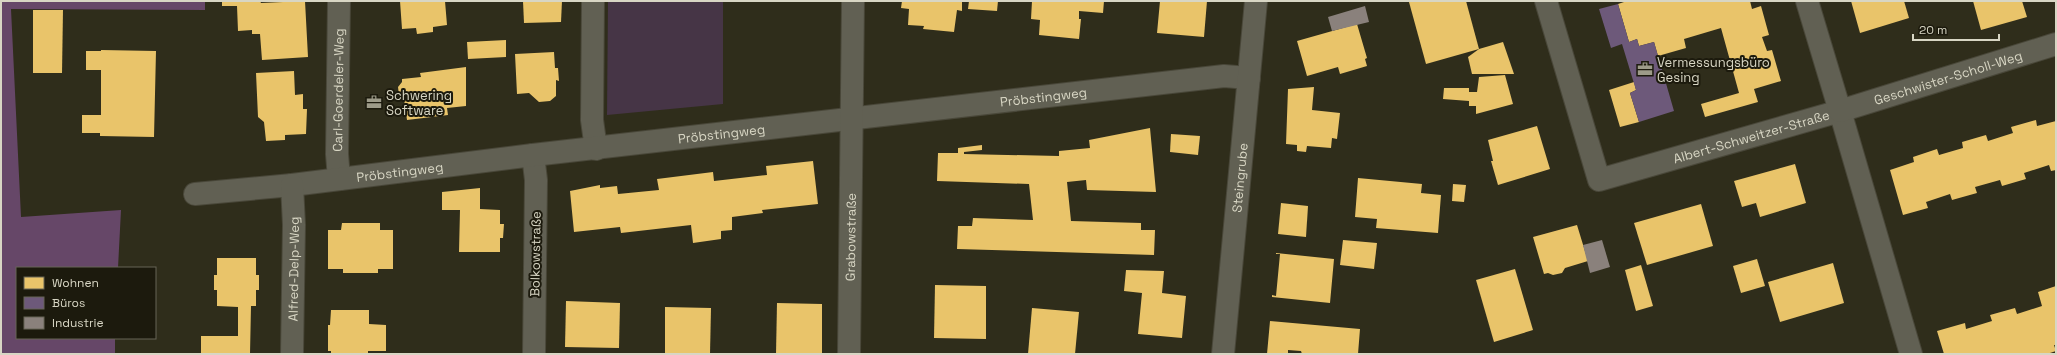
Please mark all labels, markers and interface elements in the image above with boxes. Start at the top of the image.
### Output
scale bar [1913,16,1999,42]
text: 20 m [1919,22,1947,38]
street label: Carl-Goerdeler-Weg [329,28,348,152]
street label: Geschwister-Scholl-Weg [1872,47,2024,109]
place label: Vermessungsbüro Gesing [1657,54,1770,86]
office icon: Vermessungsbüro Gesing [1636,60,1654,78]
street label: Pröbstingweg [999,84,1088,111]
place label: Schwering Software [386,87,452,119]
office icon: Schwering Software [365,93,383,111]
street label: Albert-Schweitzer-Straße [1671,106,1831,167]
street label: Pröbstingweg [677,121,766,147]
street label: Steingrube [1228,142,1252,213]
street label: Pröbstingweg [355,158,444,186]
street label: Grabowstraße [842,193,860,281]
street label: Bolkowstraße [526,211,545,297]
street label: Alfred-Delp-Weg [285,216,303,321]
legend [16,267,156,339]
text: Wohnen [52,275,99,291]
text: Büros [52,295,85,311]
text: Industrie [52,315,104,331]

